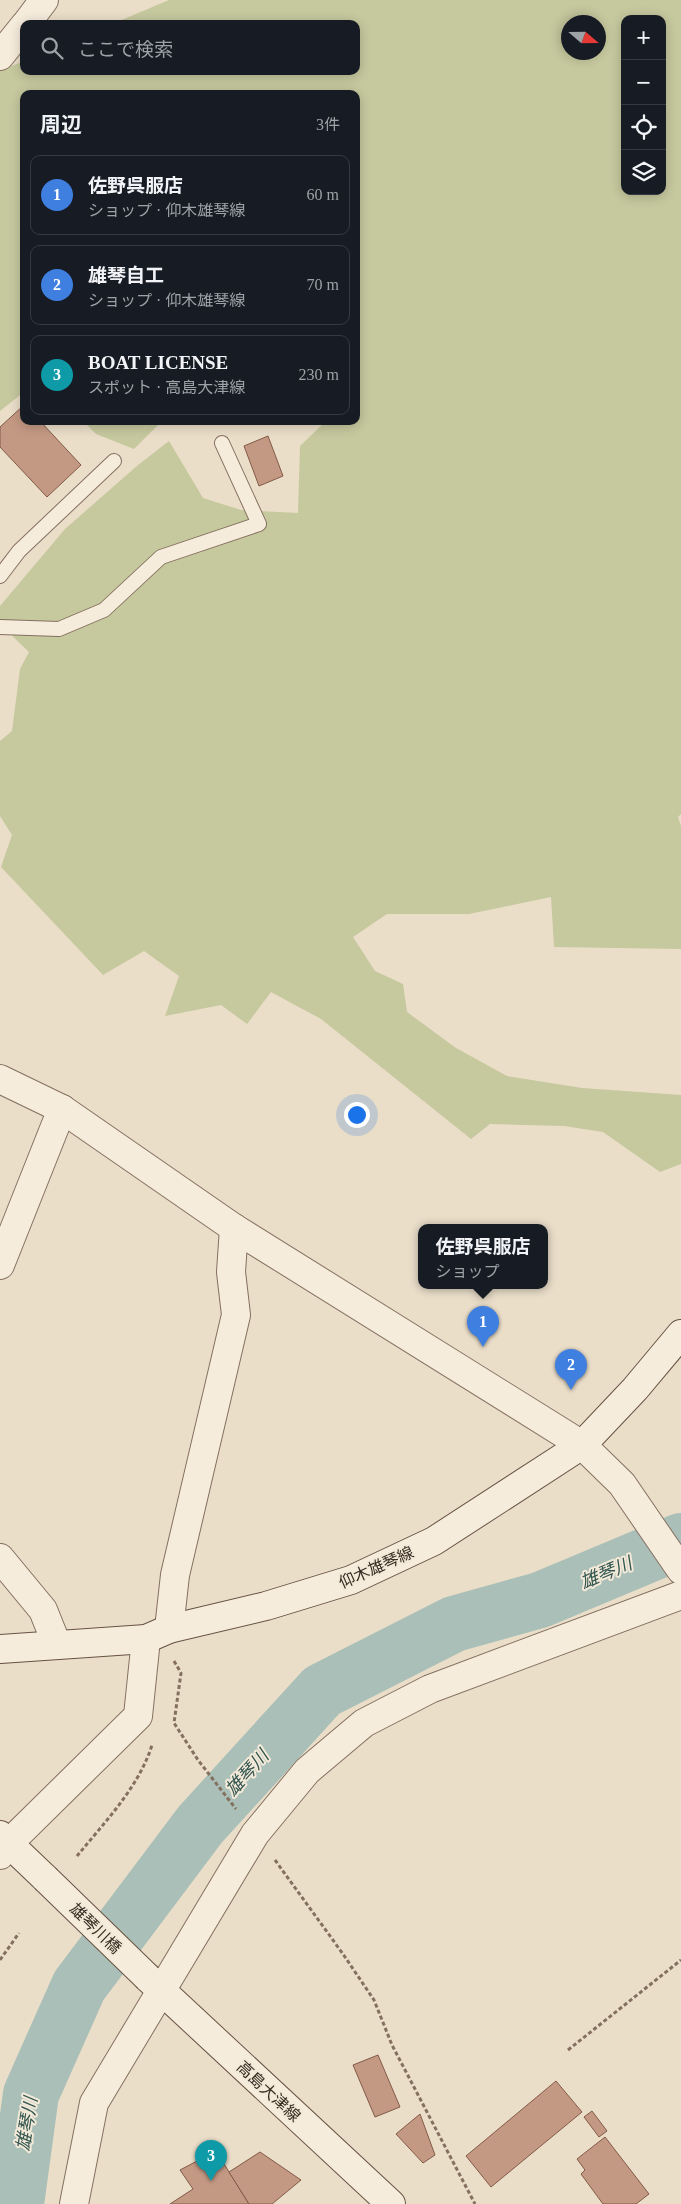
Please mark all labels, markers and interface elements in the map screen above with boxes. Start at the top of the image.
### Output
north arrow [561,15,606,60]
map controls [621,15,666,195]
button: + [621,15,666,60]
search box [20,20,360,75]
icon: search [38,34,66,62]
text: ここで検索 [78,39,173,60]
button: − [621,60,666,105]
button: locate [621,105,666,150]
text: 周辺 [40,113,82,137]
text: 3件 [316,116,340,133]
button: layers [621,150,666,195]
text: 佐野呉服店 [88,175,183,196]
text: 1 [53,186,61,203]
text: 60 m [307,186,339,203]
text: ショップ · 仰木雄琴線 [88,202,245,219]
text: 雄琴自工 [88,265,164,286]
text: 2 [53,276,61,293]
text: 70 m [307,276,339,293]
text: ショップ · 仰木雄琴線 [88,292,245,309]
text: BOAT LICENSE [88,352,228,373]
text: 3 [53,366,61,383]
text: 230 m [299,366,339,383]
text: スポット · 高島大津線 [88,379,245,396]
your location [344,1102,370,1128]
popup [418,1224,548,1289]
text: 佐野呉服店 [435,1236,531,1257]
text: ショップ [435,1263,500,1280]
pin: 1 [467,1306,499,1347]
pin: 2 [555,1349,587,1390]
street label: 仰木雄琴線 [336,1543,416,1591]
water label: 雄琴川 [577,1552,637,1593]
water label: 雄琴川 [222,1745,274,1800]
street label: 雄琴川橋 [67,1900,125,1957]
street label: 高島大津線 [234,2058,304,2125]
water label: 雄琴川 [13,2094,41,2152]
pin: 3 [195,2140,227,2181]

